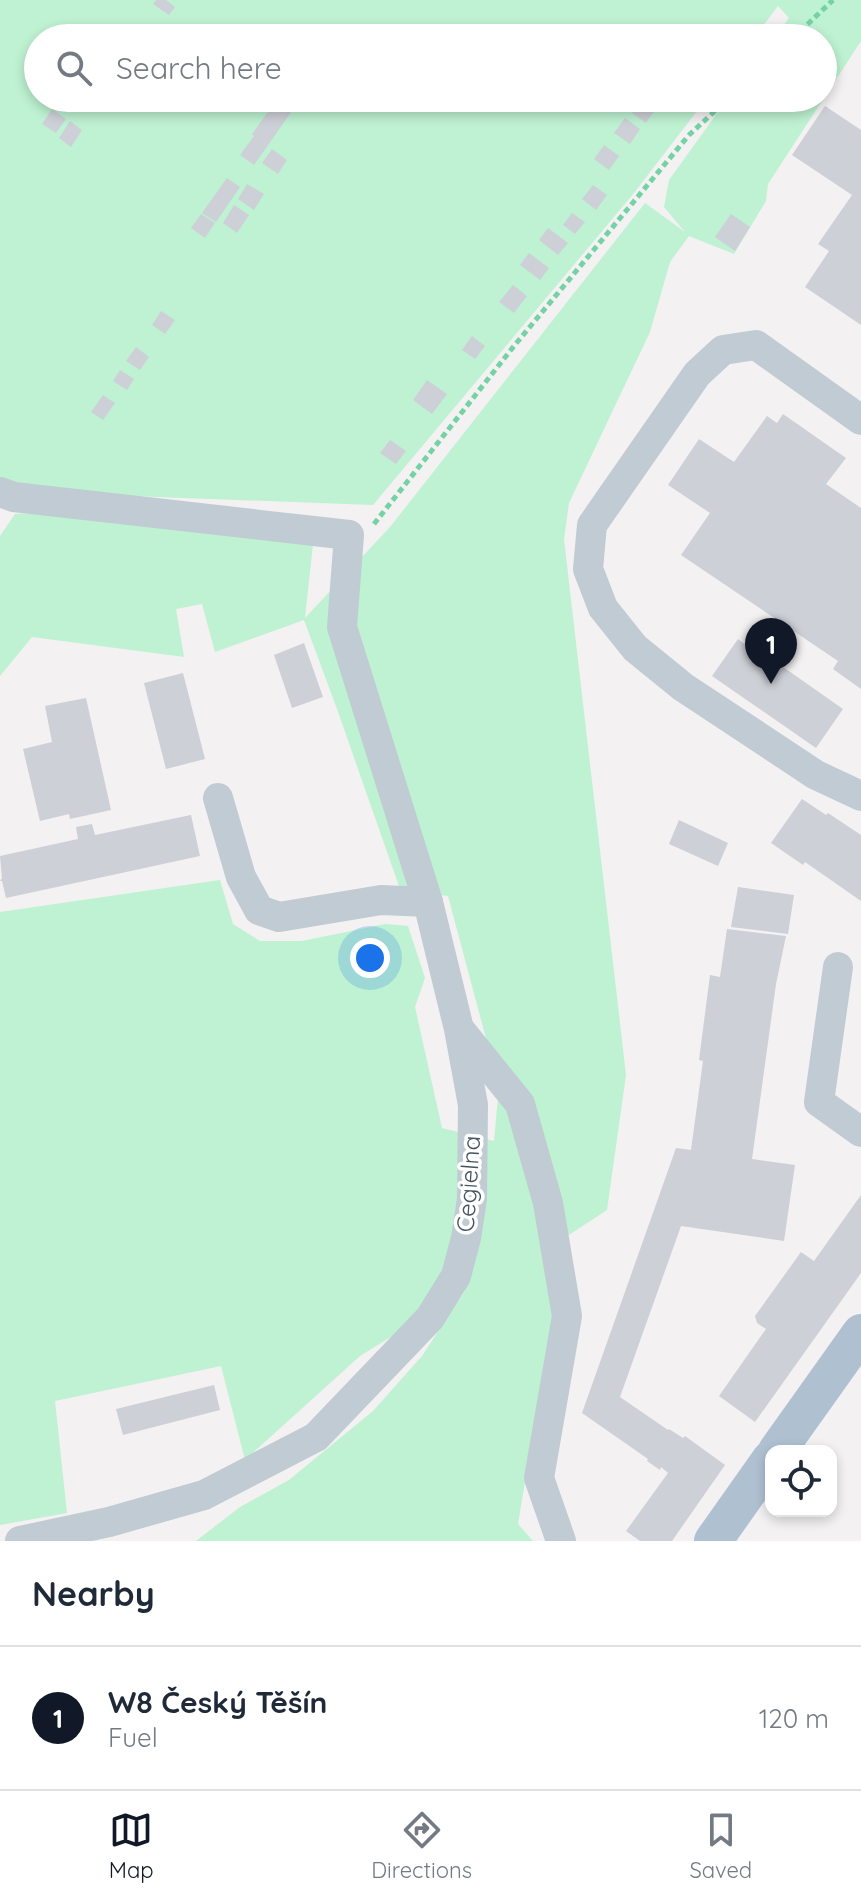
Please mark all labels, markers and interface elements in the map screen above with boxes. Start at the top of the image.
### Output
search box [24,24,837,112]
icon: search [52,46,96,90]
text: Search here [116,49,282,87]
pin: 1 [745,618,797,684]
your location [350,938,390,978]
street label: Cegielna [450,1135,486,1233]
map controls [765,1445,837,1517]
button: locate [765,1445,837,1517]
text: Nearby [32,1572,155,1615]
text: W8 Český Těšín [108,1683,327,1721]
text: 1 [53,1702,63,1735]
text: 120 m [759,1702,829,1735]
text: Fuel [108,1721,158,1754]
tab: Map [109,1808,154,1884]
tab: Directions [371,1808,472,1884]
tab: Saved [689,1808,752,1884]

